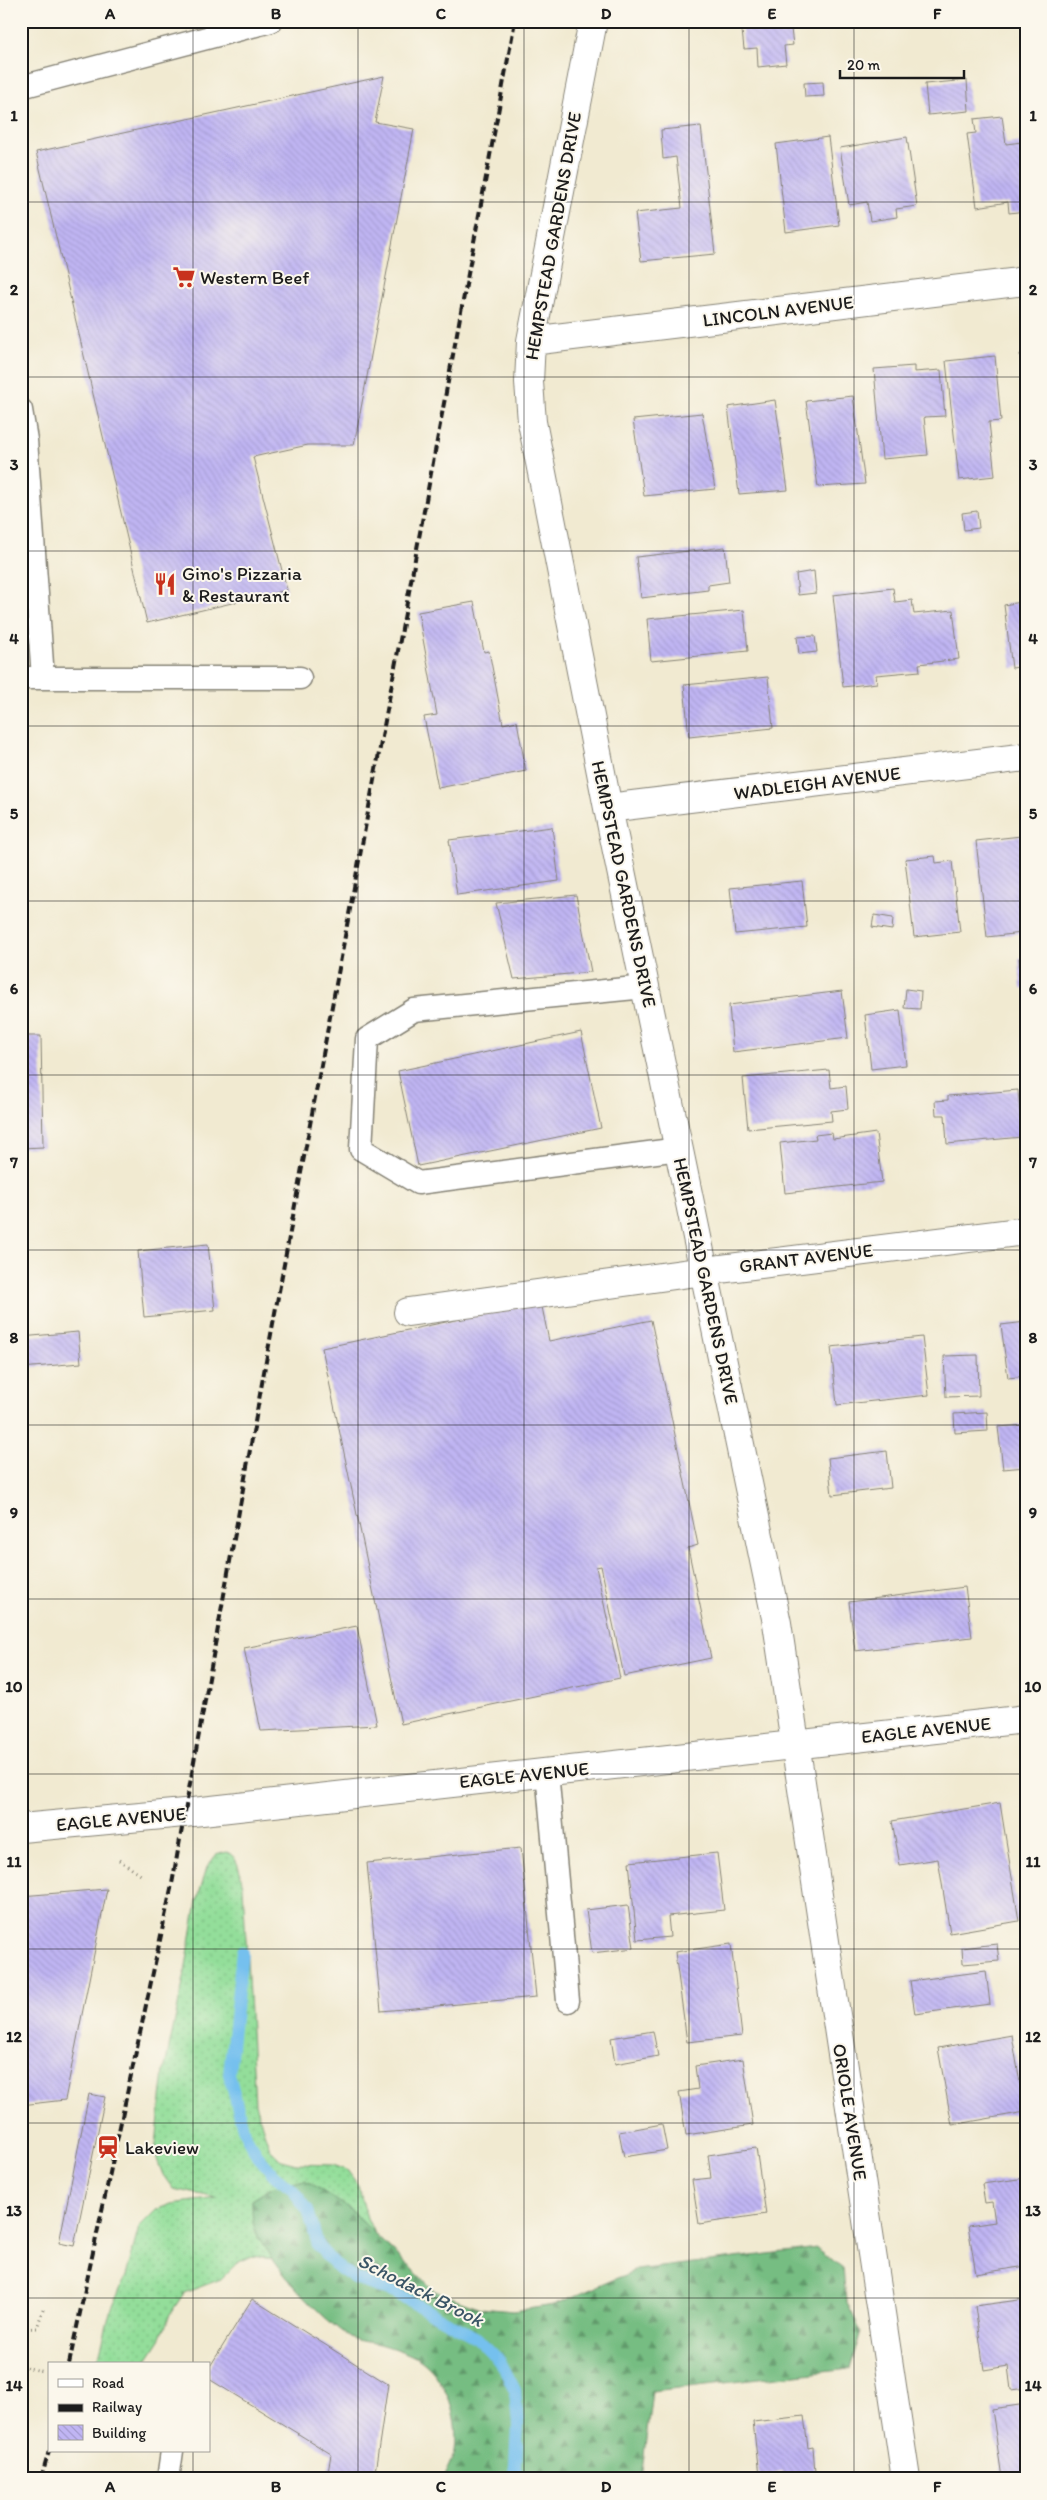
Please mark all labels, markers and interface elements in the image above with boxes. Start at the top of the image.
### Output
text: A [104,4,116,23]
text: B [271,4,282,23]
text: C [436,4,447,23]
text: D [601,4,612,23]
text: E [768,4,777,23]
text: F [933,4,942,23]
scale bar [840,48,963,80]
text: 20 m [847,56,881,74]
text: 1 [10,106,18,125]
text: 1 [1029,106,1037,125]
street label: HEMPSTEAD GARDENS DRIVE [520,110,586,362]
supermarket icon: Western Beef [171,264,197,290]
place label: Western Beef [200,266,309,289]
text: 2 [10,280,19,299]
text: 2 [1029,280,1038,299]
street label: LINCOLN AVENUE [701,290,855,332]
text: 3 [10,455,19,474]
text: 3 [1029,455,1038,474]
place label: Gino's Pizzaria & Restaurant [182,562,302,607]
restaurant icon: Gino's Pizzaria & Restaurant [152,571,178,597]
text: 4 [9,629,19,648]
text: 4 [1028,629,1038,648]
street label: HEMPSTEAD GARDENS DRIVE [587,758,661,1010]
street label: WADLEIGH AVENUE [732,761,902,805]
text: 5 [10,804,19,823]
text: 5 [1029,804,1038,823]
text: 6 [10,979,19,998]
text: 6 [1029,979,1038,998]
text: 7 [9,1153,18,1172]
text: 7 [1028,1153,1037,1172]
street label: HEMPSTEAD GARDENS DRIVE [669,1155,743,1407]
street label: GRANT AVENUE [738,1238,875,1278]
text: 8 [10,1328,19,1347]
text: 8 [1029,1328,1038,1347]
text: 9 [10,1503,18,1522]
text: 9 [1029,1503,1037,1522]
text: 10 [5,1677,23,1696]
text: 10 [1024,1677,1042,1696]
street label: EAGLE AVENUE [860,1712,992,1748]
street label: EAGLE AVENUE [458,1757,590,1793]
street label: EAGLE AVENUE [55,1802,187,1836]
text: 11 [7,1852,22,1871]
text: 11 [1026,1852,1041,1871]
text: 12 [6,2027,23,2046]
text: 12 [1025,2027,1042,2046]
street label: ORIOLE AVENUE [828,2042,872,2182]
station icon: Lakeview [95,2134,121,2160]
place label: Lakeview [125,2136,199,2159]
text: 13 [6,2201,22,2220]
text: 13 [1025,2201,1041,2220]
water label: Schodack Brook [354,2248,489,2333]
legend [48,2362,210,2452]
text: Road [92,2374,125,2392]
text: 14 [5,2376,23,2395]
text: 14 [1024,2376,1042,2395]
text: Railway [92,2398,142,2416]
text: Building [92,2424,146,2442]
text: A [104,2477,116,2496]
text: B [271,2477,282,2496]
text: C [436,2477,447,2496]
text: D [601,2477,612,2496]
text: E [768,2477,777,2496]
text: F [933,2477,942,2496]

